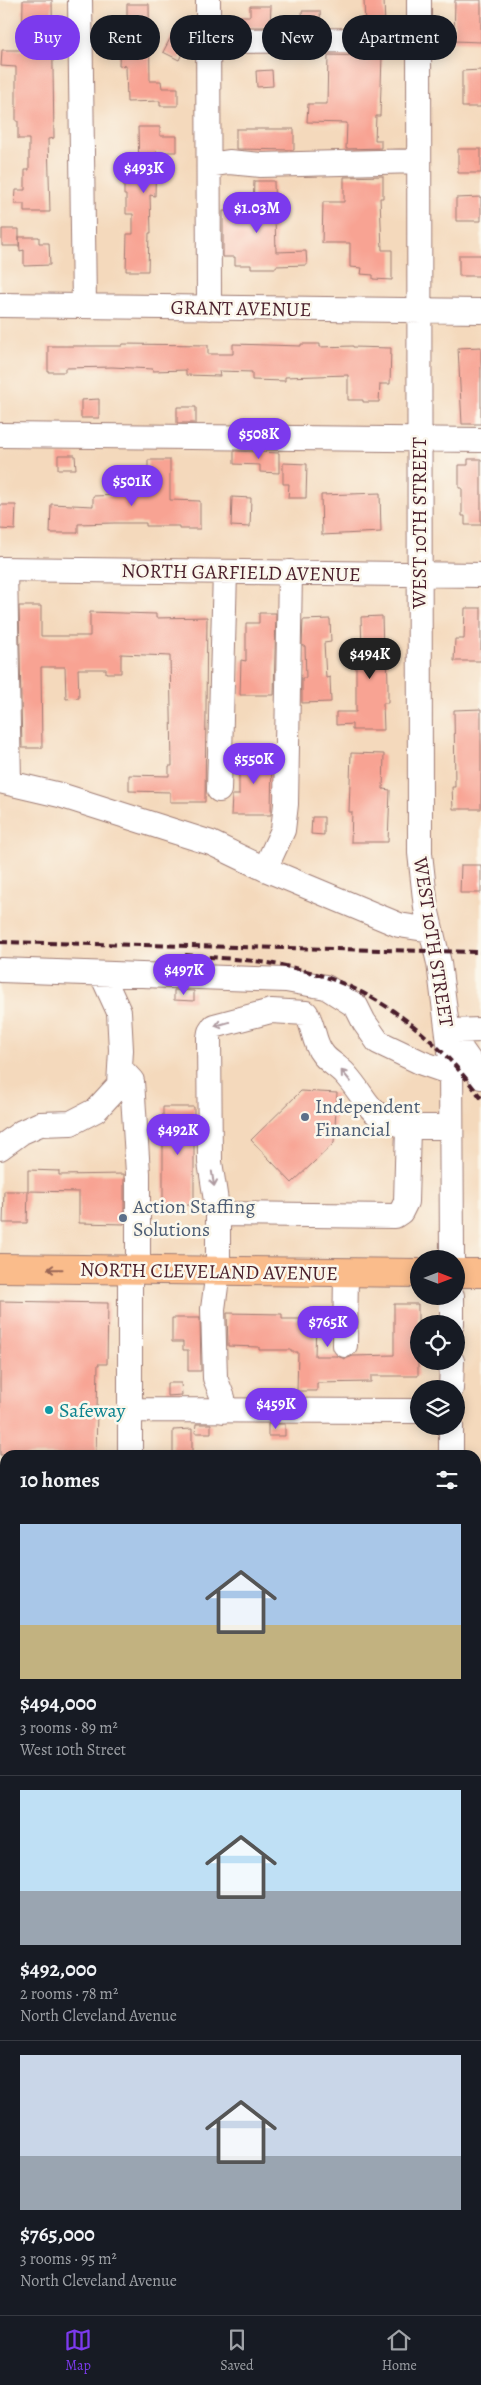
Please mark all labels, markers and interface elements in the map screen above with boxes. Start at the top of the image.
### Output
chip: Buy [15,15,80,60]
chip: Rent [90,15,160,60]
chip: Filters [170,15,252,60]
chip: New [262,15,332,60]
chip: Apartment [342,15,457,60]
pin: $493K [109,152,179,194]
text: $493K [124,157,164,179]
pin: $1.03M [216,192,298,234]
text: $1.03M [234,197,280,219]
street label: GRANT AVENUE [170,294,312,323]
pin: $508K [224,418,294,460]
text: $508K [239,423,279,445]
street label: WEST 10TH STREET [406,437,433,610]
pin: $501K [97,464,167,507]
text: $501K [113,470,151,492]
street label: NORTH GARFIELD AVENUE [121,557,361,588]
pin: $494K [335,638,405,680]
text: $494K [350,643,390,665]
pin: $550K [219,742,289,785]
text: $550K [234,748,274,770]
street label: WEST 10TH STREET [407,854,460,1029]
pin: $497K [149,954,219,996]
text: $497K [164,959,204,981]
one-way arrow [215,1020,231,1030]
one-way arrow [340,1070,351,1083]
place label: Independent Financial [315,1093,421,1143]
marker: Independent Financial [299,1111,311,1123]
pin: $492K [143,1114,213,1156]
text: $492K [158,1119,198,1141]
one-way arrow [208,1170,218,1186]
place label: Action Staffing Solutions [132,1193,255,1243]
marker: Action Staffing Solutions [117,1212,129,1224]
north arrow [410,1250,465,1305]
map controls [410,1250,465,1435]
street label: NORTH CLEVELAND AVENUE [80,1256,338,1287]
one-way arrow [47,1264,64,1274]
pin: $765K [293,1306,363,1348]
text: $765K [308,1311,348,1333]
button: locate [410,1315,465,1370]
button: layers [410,1380,465,1435]
pin: $459K [241,1388,311,1430]
text: $459K [256,1393,296,1415]
place label: Safeway [59,1397,126,1424]
marker: Safeway [43,1404,55,1416]
text: 10 homes [20,1466,100,1494]
icon: filters [433,1466,461,1494]
icon: home [196,1557,286,1647]
text: $494,000 [20,1689,97,1717]
text: 3 rooms · 89 m² [20,1717,118,1739]
text: West 10th Street [20,1739,126,1761]
icon: home [196,1822,286,1912]
text: $492,000 [20,1955,97,1983]
text: 2 rooms · 78 m² [20,1983,118,2005]
text: North Cleveland Avenue [20,2005,177,2027]
icon: home [196,2087,286,2177]
text: $765,000 [20,2220,95,2248]
text: 3 rooms · 95 m² [20,2248,117,2270]
text: North Cleveland Avenue [20,2270,177,2292]
tab: Map [64,2326,92,2375]
tab: Saved [220,2326,254,2375]
tab: Home [382,2326,417,2375]

